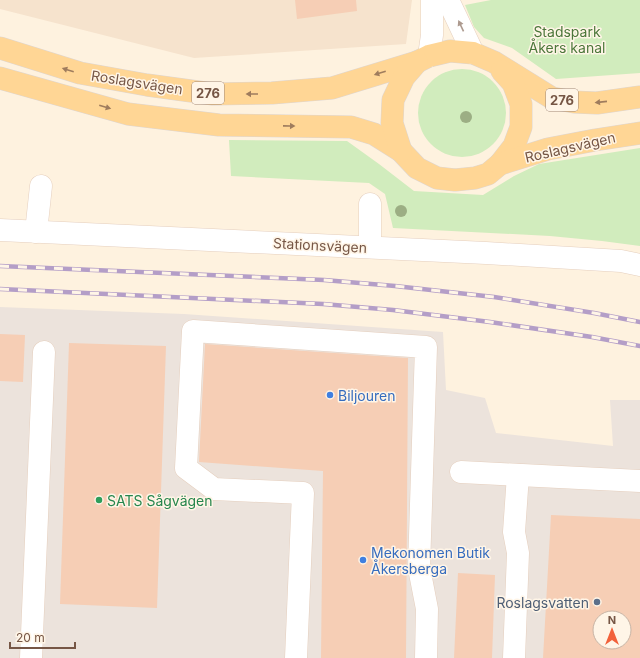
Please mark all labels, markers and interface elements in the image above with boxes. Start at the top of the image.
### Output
one-way arrow [458,21,464,32]
park label: Stadspark Åkers kanal [529,23,605,56]
street label: Roslagsvägen [90,66,184,98]
one-way arrow [62,67,74,73]
one-way arrow [373,70,385,76]
road number: 276 [192,82,224,104]
road number: 276 [546,89,578,111]
one-way arrow [245,91,258,97]
one-way arrow [595,99,607,105]
one-way arrow [99,105,111,111]
one-way arrow [283,123,296,129]
street label: Roslagsvägen [523,128,617,166]
street label: Stationsvägen [273,234,367,256]
place label: Biljouren [338,387,395,404]
marker: Biljouren [325,390,335,400]
place label: SATS Sågvägen [107,492,213,509]
marker: SATS Sågvägen [94,495,104,505]
place label: Mekonomen Butik Åkersberga [371,544,490,577]
marker: Mekonomen Butik Åkersberga [358,555,368,565]
place label: Roslagsvatten [496,594,589,611]
marker: Roslagsvatten [592,597,602,607]
north arrow [592,610,632,650]
text: N [608,613,616,627]
scale bar [10,624,75,650]
text: 20 m [16,630,45,645]

